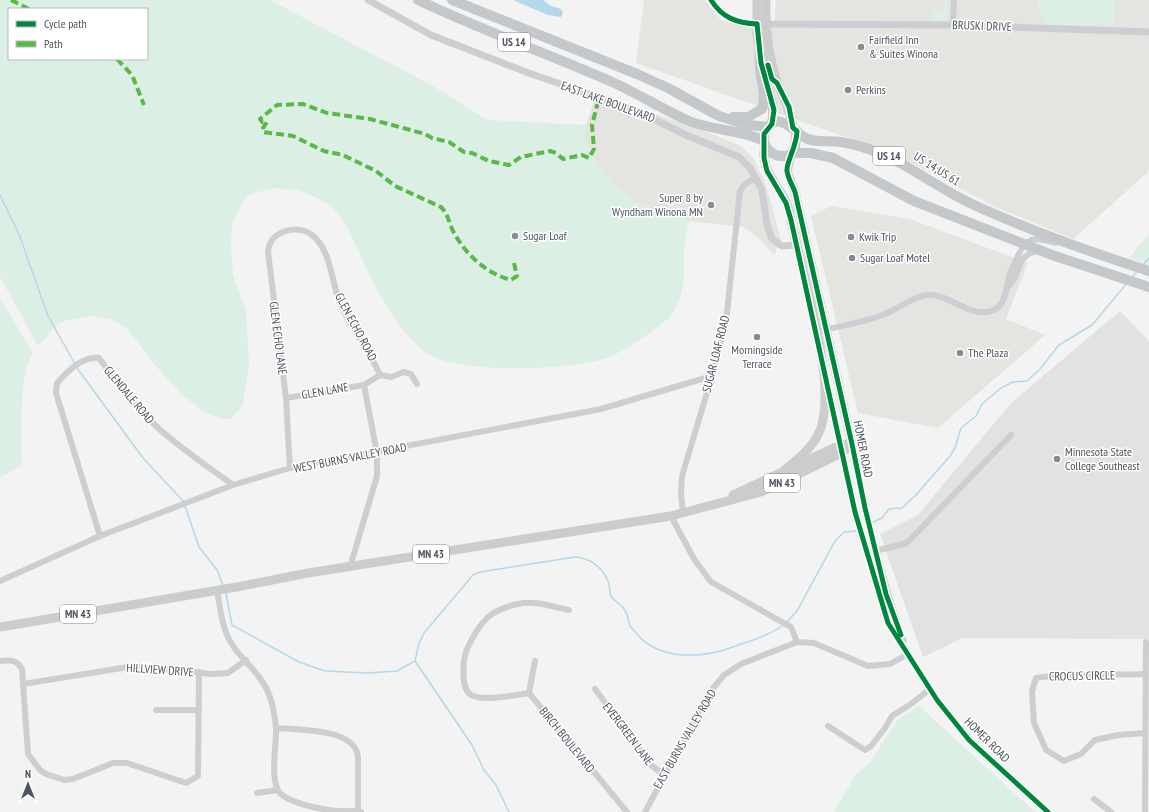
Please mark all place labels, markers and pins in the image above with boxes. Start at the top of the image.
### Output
place label: Fairfield Inn & Suites Winona [869,32,938,61]
marker: Fairfield Inn & Suites Winona [856,42,866,52]
place label: Perkins [856,82,886,97]
marker: Perkins [843,85,853,95]
place label: Super 8 by Wyndham Winona MN [612,190,703,219]
marker: Super 8 by Wyndham Winona MN [706,200,716,210]
place label: Sugar Loaf [523,228,568,243]
place label: Kwik Trip [859,229,896,244]
marker: Sugar Loaf [510,231,520,241]
marker: Kwik Trip [846,232,856,242]
place label: Sugar Loaf Motel [860,250,930,265]
marker: Sugar Loaf Motel [847,253,857,263]
marker: Morningside Terrace [752,332,762,342]
place label: Morningside Terrace [731,342,783,371]
place label: The Plaza [968,345,1008,360]
marker: The Plaza [955,348,965,358]
place label: Minnesota State College Southeast [1065,444,1140,473]
marker: Minnesota State College Southeast [1052,454,1062,464]

